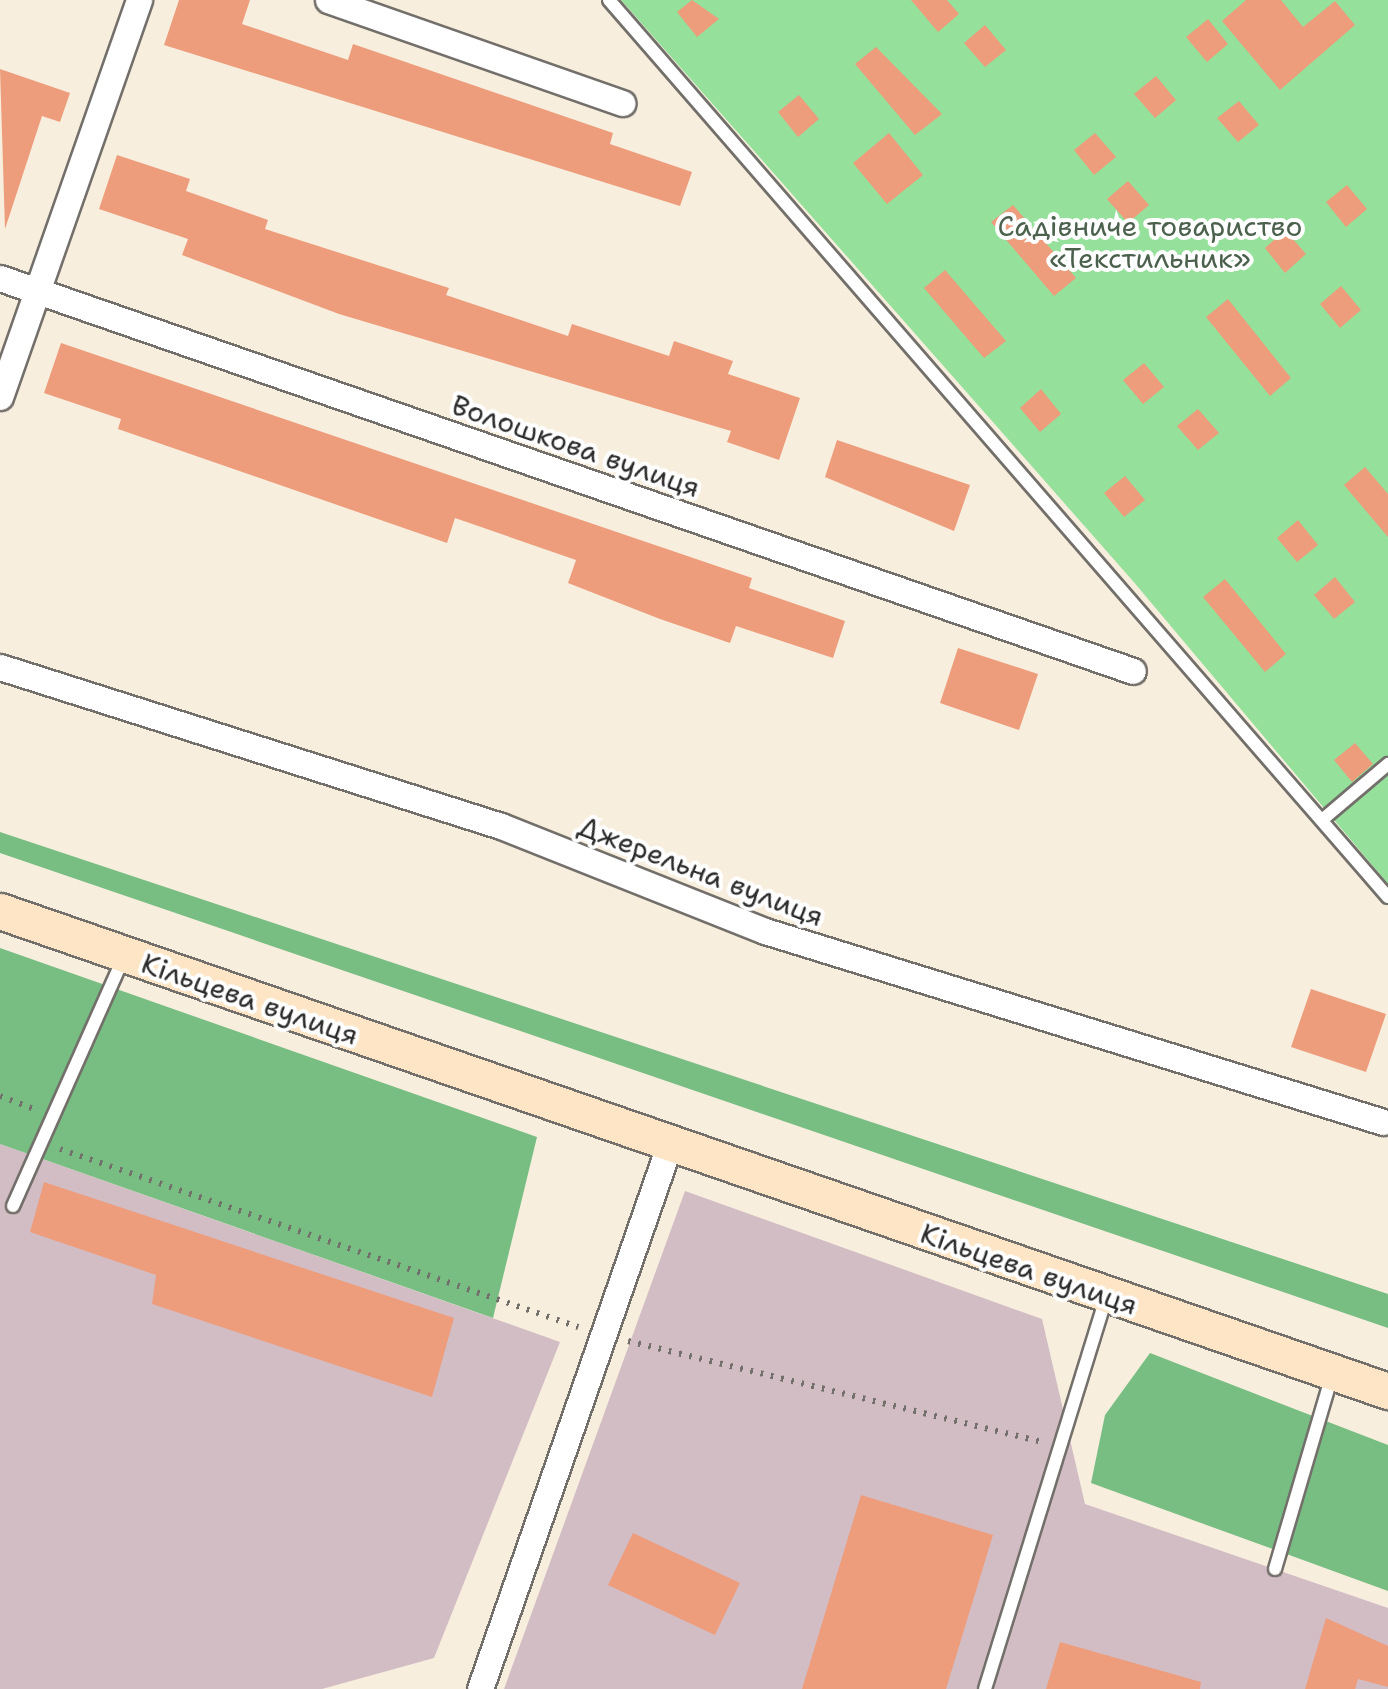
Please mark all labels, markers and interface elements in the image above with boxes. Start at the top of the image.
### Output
park label: Садівниче товариство «Текстильник» [998,209,1302,275]
street label: Волошкова вулиця [447,388,705,504]
street label: Джерельна вулиця [574,809,828,933]
street label: Кільцева вулиця [137,946,363,1052]
street label: Кільцева вулиця [916,1216,1142,1322]

